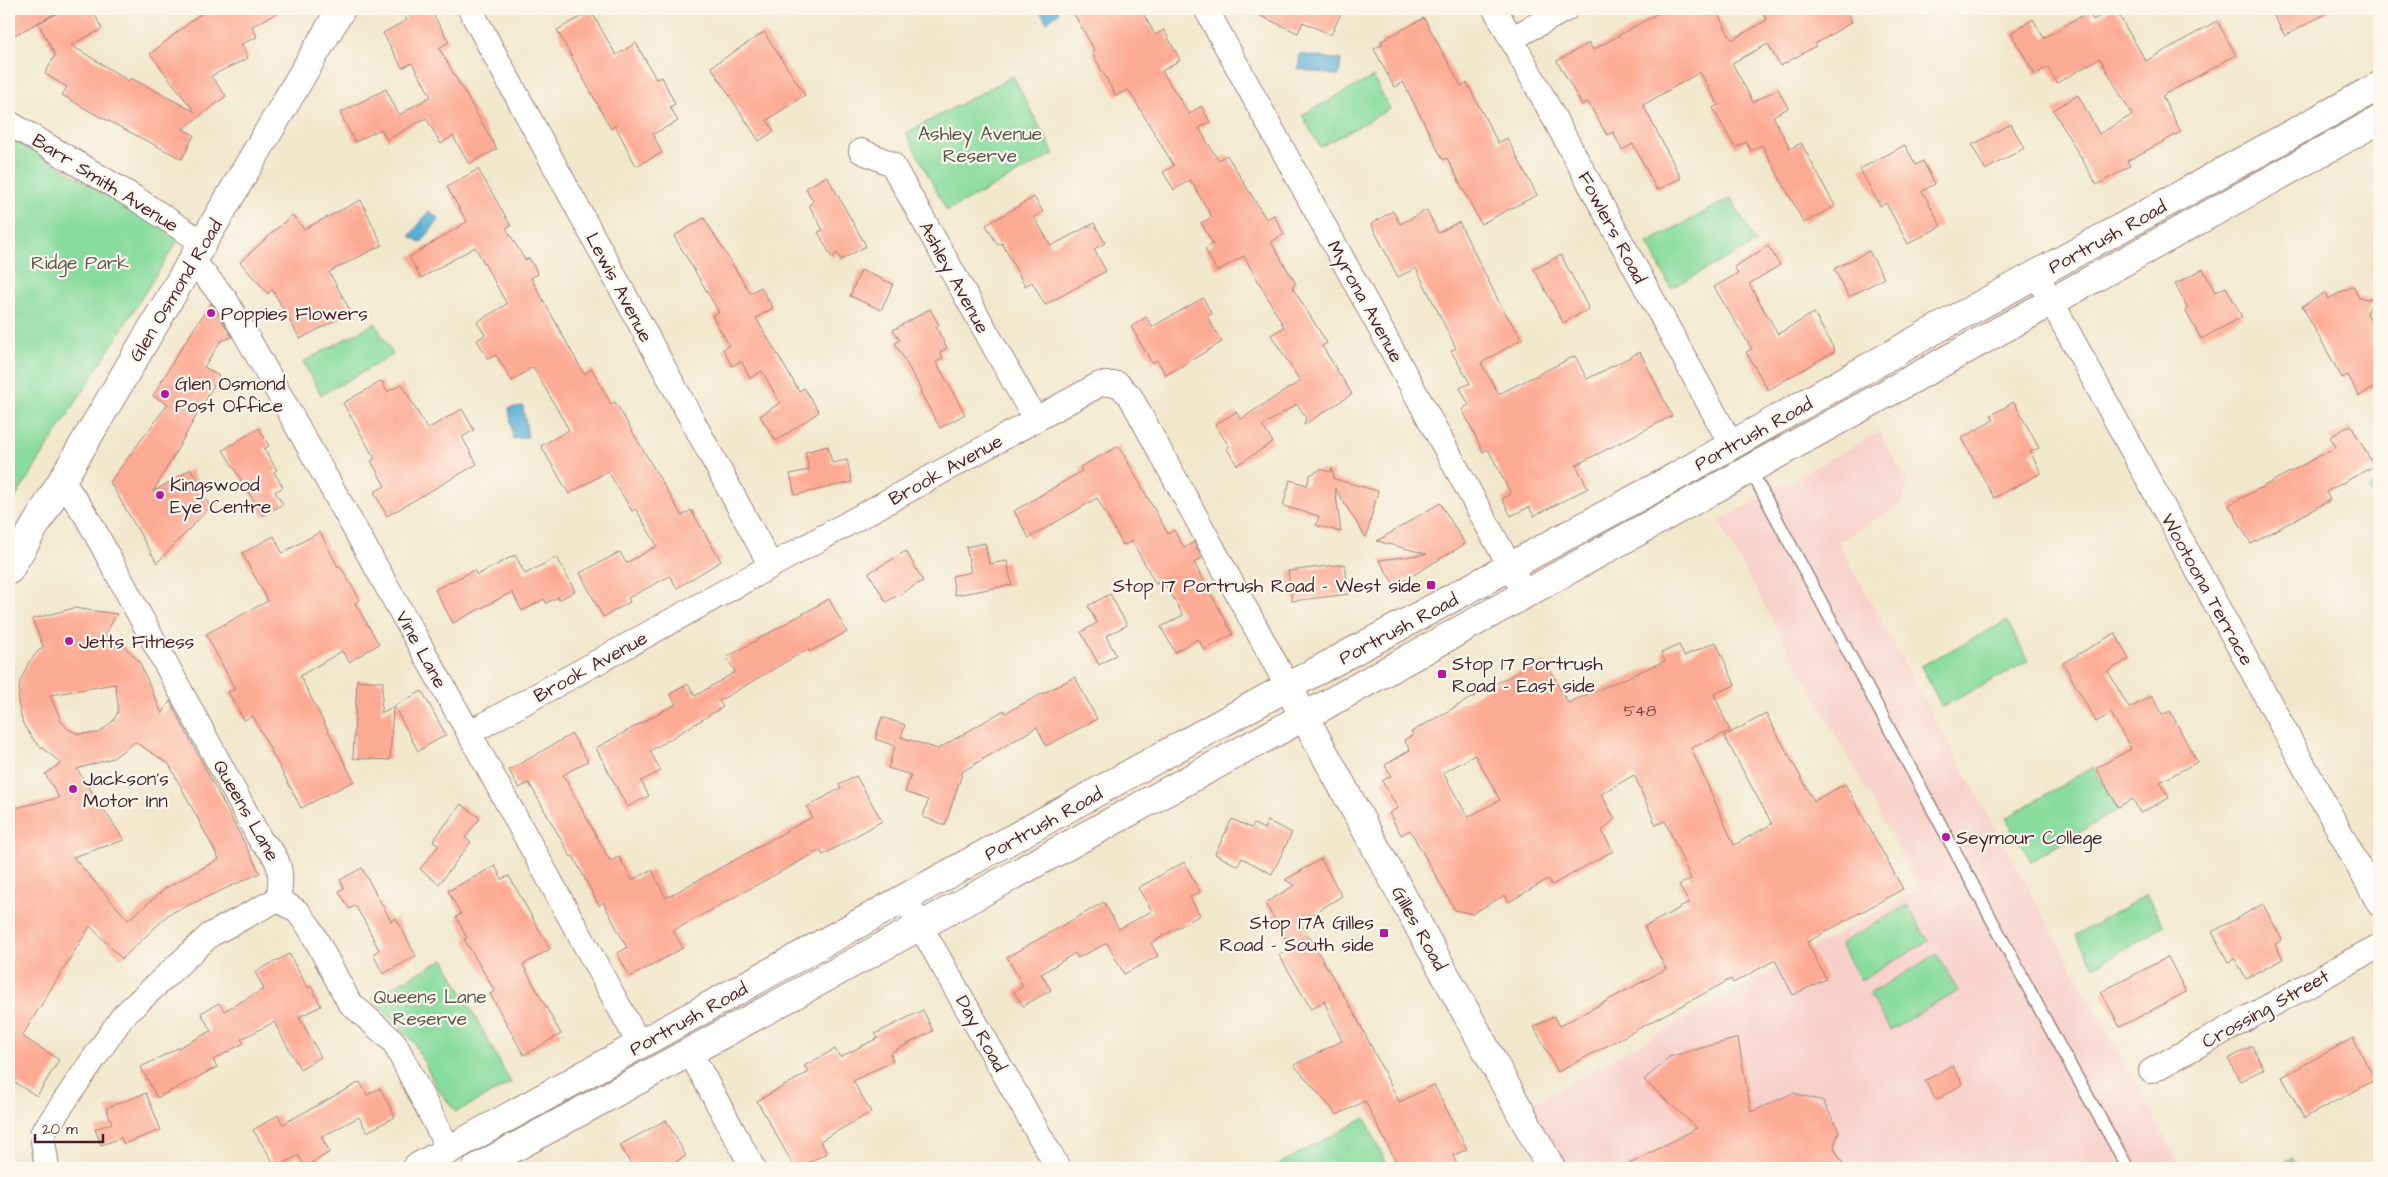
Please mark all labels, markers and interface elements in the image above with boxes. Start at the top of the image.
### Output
park label: Ashley Avenue Reserve [918,121,1042,170]
street label: Barr Smith Avenue [27,127,184,239]
street label: Fowlers Road [1571,167,1653,289]
street label: Portrush Road [2044,194,2172,281]
street label: Glen Osmond Road [123,214,230,367]
street label: Ashley Avenue [911,217,996,339]
street label: Lewis Avenue [578,228,659,347]
street label: Myrona Avenue [1319,236,1409,368]
park label: Ridge Park [31,250,129,278]
place label: Poppies Flowers [221,301,368,328]
marker: Poppies Flowers [205,307,217,319]
place label: Glen Osmond Post Office [175,371,286,420]
marker: Glen Osmond Post Office [159,388,171,400]
street label: Portrush Road [1690,391,1818,478]
street label: Brook Avenue [884,428,1008,513]
place label: Kingswood Eye Centre [170,472,271,522]
marker: Kingswood Eye Centre [154,489,166,501]
street label: Wootoona Terrace [2154,509,2260,671]
place label: Stop 17 Portrush Road - West side [1113,573,1421,600]
marker: Stop 17 Portrush Road - West side [1425,579,1437,591]
street label: Portrush Road [1334,586,1463,672]
street label: Vine Lane [388,606,453,693]
street label: Brook Avenue [529,625,653,710]
place label: Jetts Fitness [79,629,194,656]
marker: Jetts Fitness [63,635,75,647]
place label: Stop 17 Portrush Road - East side [1452,651,1603,700]
marker: Stop 17 Portrush Road - East side [1436,668,1448,680]
house number: 548 [1624,700,1656,722]
street label: Queens Lane [206,755,286,866]
place label: Jackson's Motor Inn [83,766,169,815]
street label: Portrush Road [980,781,1108,868]
marker: Jackson's Motor Inn [67,783,79,795]
place label: Seymour College [1956,825,2103,853]
marker: Seymour College [1940,831,1952,843]
street label: Gilles Road [1384,881,1453,976]
place label: Stop 17A Gilles Road - South side [1220,910,1374,959]
marker: Stop 17A Gilles Road - South side [1378,927,1390,939]
street label: Crossing Street [2197,963,2335,1056]
street label: Portrush Road [625,976,753,1063]
park label: Queens Lane Reserve [374,984,487,1033]
street label: Day Road [948,991,1013,1078]
scale bar [35,1112,102,1144]
text: 20 m [42,1119,78,1140]

